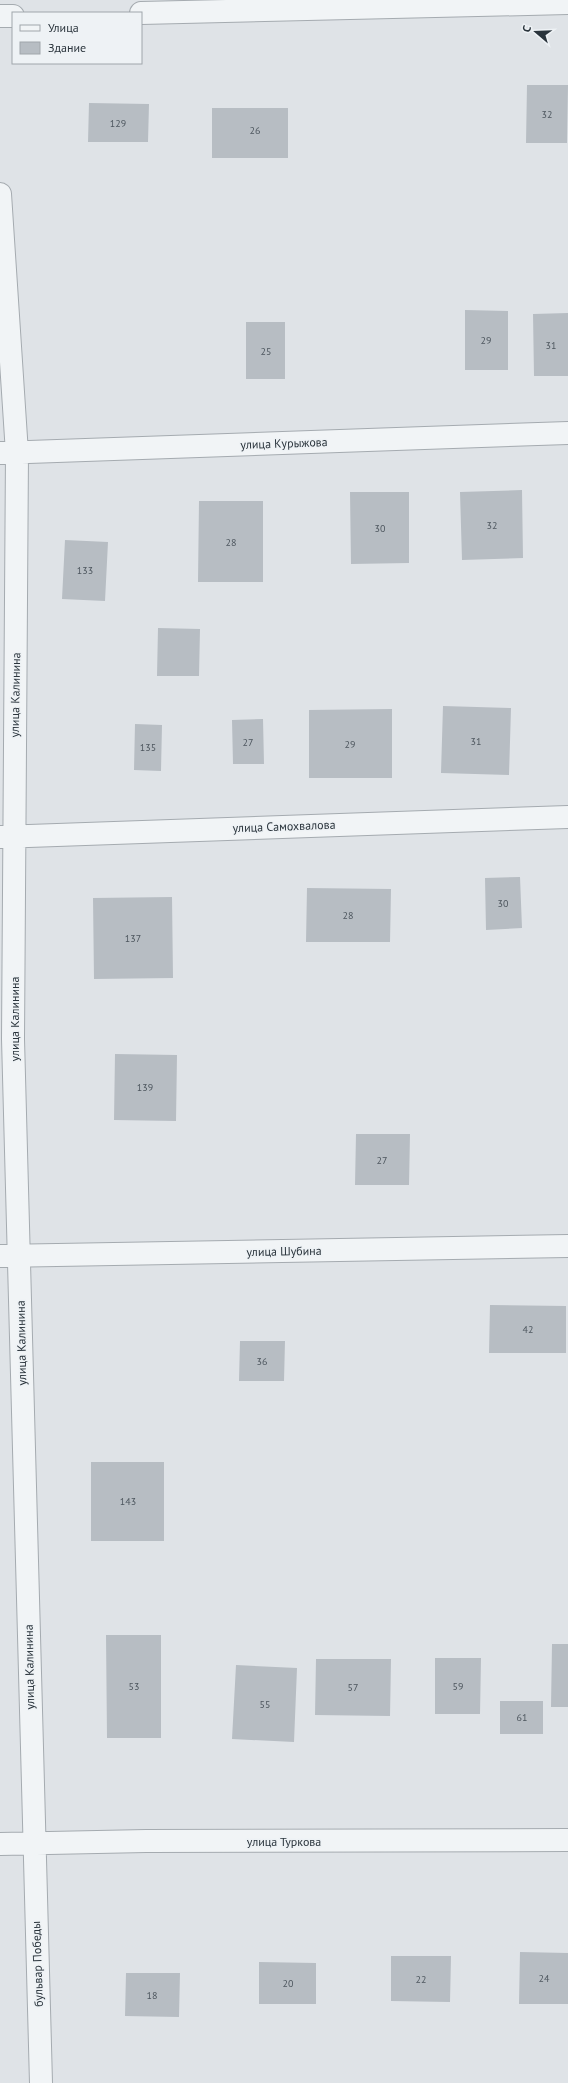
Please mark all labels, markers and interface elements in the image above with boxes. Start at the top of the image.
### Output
legend [12,12,142,64]
north arrow [516,12,556,52]
text: Улица [48,20,79,35]
text: С [519,24,534,34]
text: Здание [48,40,86,55]
house number: 32 [542,108,552,121]
house number: 129 [110,117,126,130]
house number: 26 [250,124,260,137]
house number: 29 [481,334,491,347]
house number: 31 [546,339,556,352]
house number: 25 [261,345,271,358]
street label: улица Курыжова [240,434,328,452]
house number: 32 [487,519,497,532]
house number: 30 [375,522,386,535]
house number: 28 [226,536,236,549]
house number: 133 [77,564,93,577]
street label: улица Калинина [7,652,23,738]
house number: 31 [471,735,481,748]
house number: 27 [243,736,253,749]
house number: 29 [345,738,355,751]
house number: 135 [140,741,156,754]
street label: улица Самохвалова [232,817,336,835]
house number: 30 [498,897,509,910]
house number: 28 [343,909,353,922]
house number: 137 [125,932,141,945]
street label: улица Калинина [7,976,22,1062]
house number: 139 [137,1081,153,1094]
house number: 27 [377,1154,387,1167]
street label: улица Шубина [246,1243,322,1259]
street label: улица Калинина [13,1300,29,1386]
house number: 42 [523,1323,533,1336]
house number: 36 [257,1355,267,1368]
house number: 143 [120,1495,136,1508]
street label: улица Калинина [21,1624,37,1710]
house number: 53 [129,1680,139,1693]
house number: 59 [453,1680,463,1693]
house number: 57 [348,1681,358,1694]
house number: 55 [260,1698,270,1711]
house number: 61 [517,1711,527,1724]
street label: улица Туркова [247,1834,321,1849]
street label: бульвар Победы [28,1921,46,2007]
house number: 24 [539,1972,550,1985]
house number: 22 [416,1973,426,1986]
house number: 20 [283,1977,294,1990]
house number: 18 [147,1989,157,2002]

